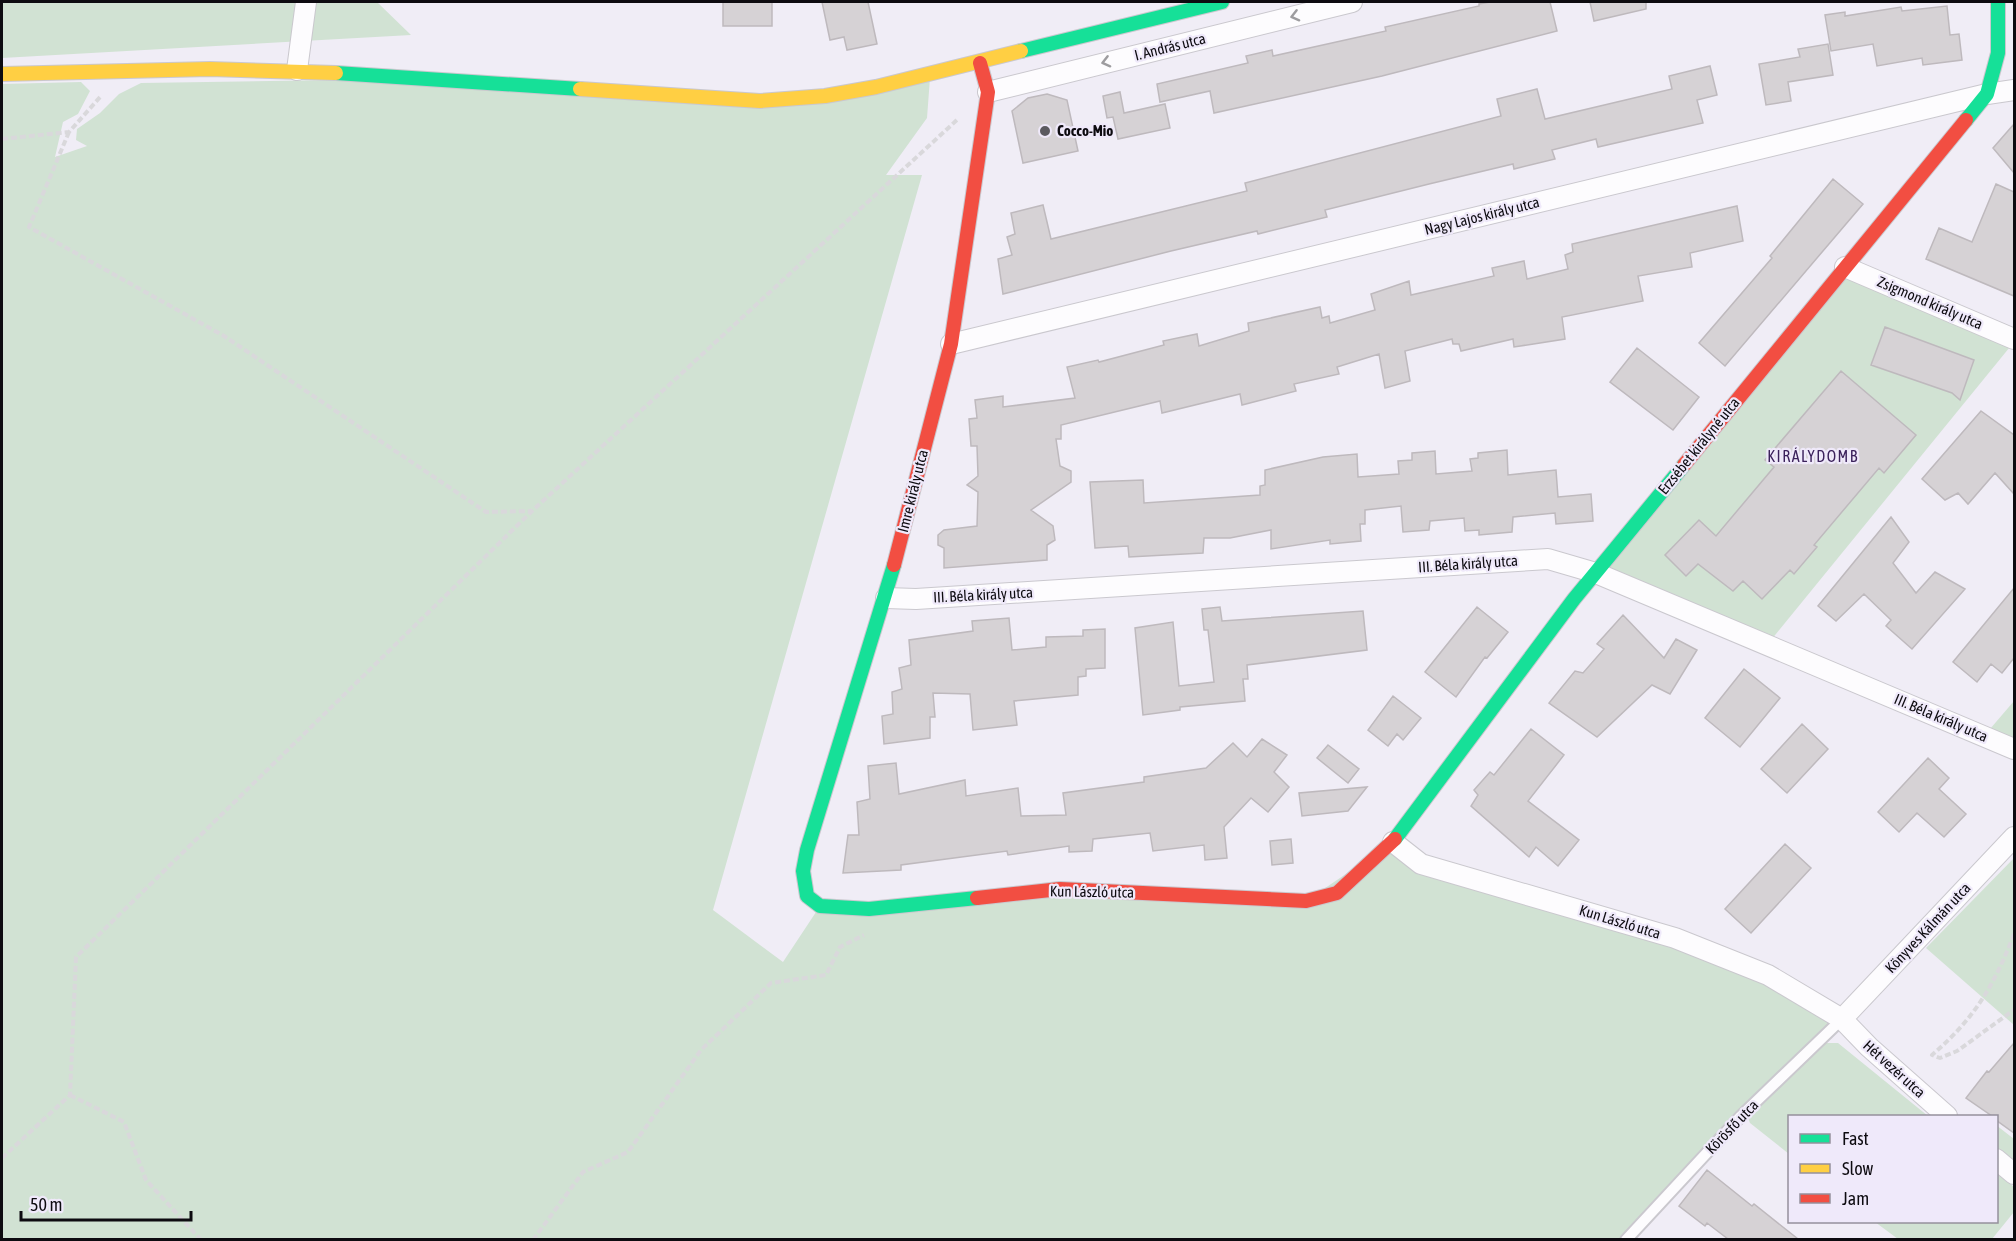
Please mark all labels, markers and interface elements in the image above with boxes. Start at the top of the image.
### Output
one-way arrow [1290,8,1300,21]
street label: I. András utca [1133,29,1207,64]
one-way arrow [1101,55,1111,68]
place label: Cocco-Mio [1057,122,1113,139]
marker: Cocco-Mio [1038,124,1052,138]
street label: Nagy Lajos király utca [1423,193,1541,238]
street label: Zsigmond király utca [1875,273,1986,332]
street label: Erzsébet királyné utca [1654,394,1743,497]
district label: KIRÁLYDOMB [1767,447,1859,465]
street label: Imre király utca [894,448,931,534]
street label: III. Béla király utca [1418,552,1518,575]
street label: III. Béla király utca [933,583,1033,606]
street label: III. Béla király utca [1892,690,1990,745]
street label: Könyves Kálmán utca [1882,879,1974,976]
street label: Kun László utca [1050,882,1134,901]
street label: Kun László utca [1577,901,1663,942]
street label: Hét vezér utca [1860,1036,1929,1101]
street label: Körösfő utca [1702,1096,1761,1157]
legend [1788,1115,1998,1223]
text: Fast [1842,1128,1869,1149]
text: Slow [1842,1158,1873,1179]
scale bar [21,1184,190,1222]
text: Jam [1842,1188,1869,1209]
text: 50 m [30,1194,62,1215]

